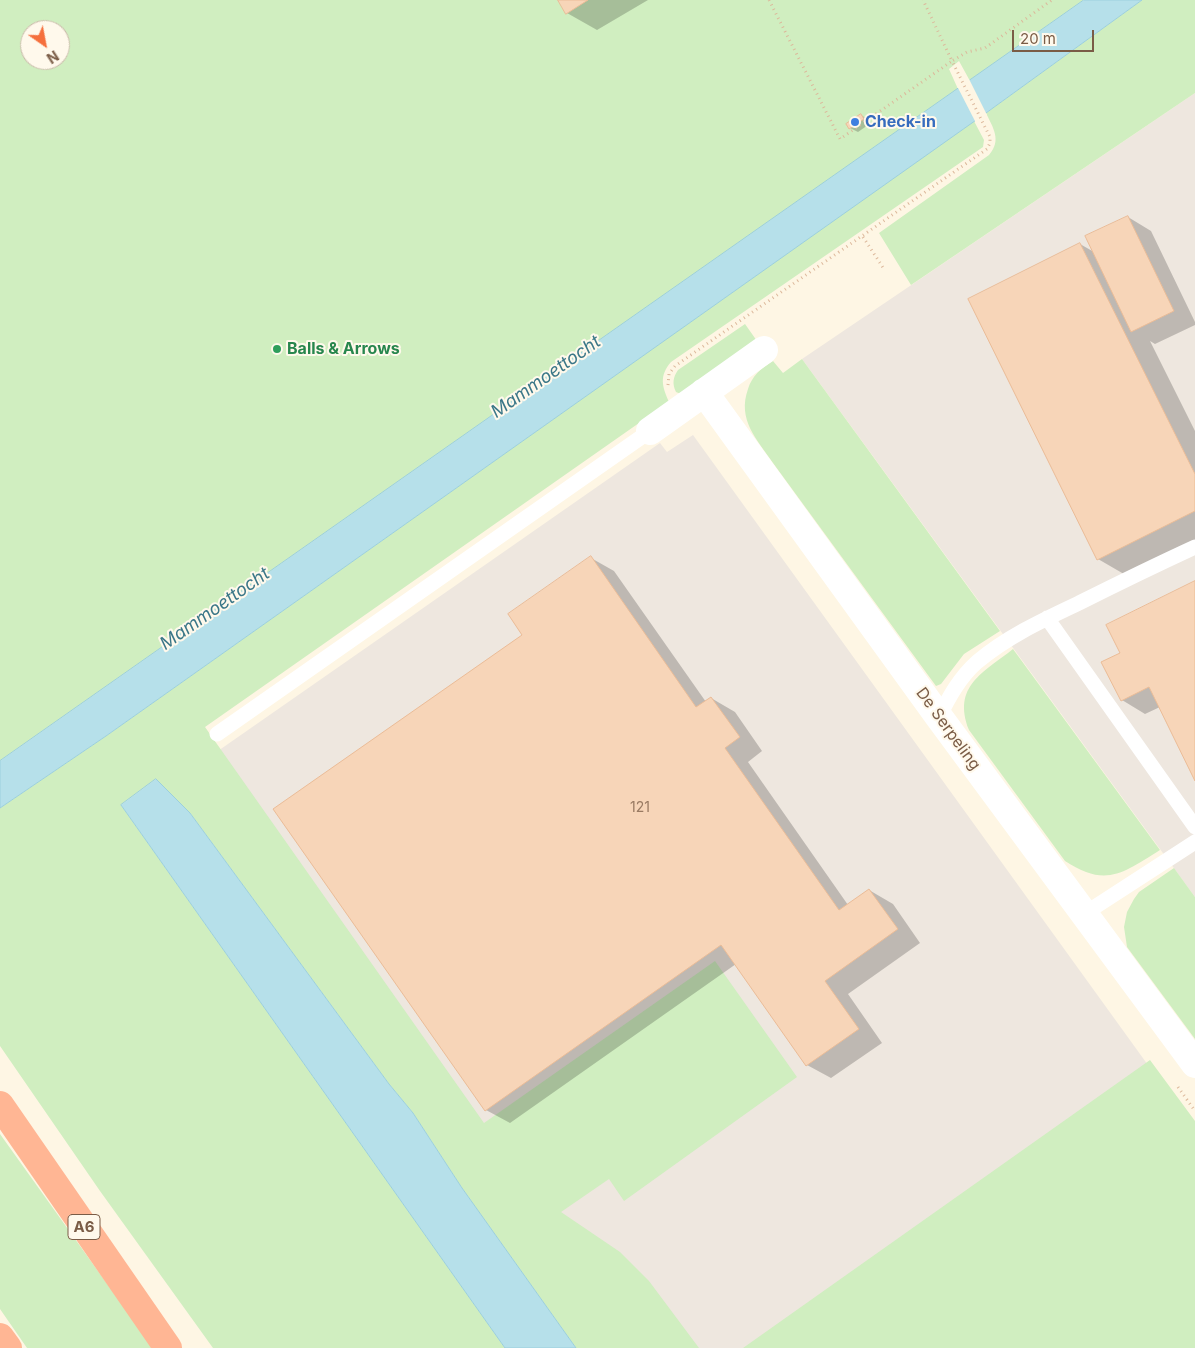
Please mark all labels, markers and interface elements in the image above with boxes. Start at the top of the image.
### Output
north arrow [20,20,70,70]
scale bar [1015,20,1098,52]
text: 20 m [1020,29,1056,48]
text: N [44,47,62,67]
place label: Check-in [865,112,936,132]
marker: Check-in [849,116,861,128]
water label: Mammoettocht [487,331,605,423]
place label: Balls & Arrows [287,339,400,359]
marker: Balls & Arrows [271,343,283,355]
water label: Mammoettocht [156,563,274,655]
street label: De Serpeling [912,684,984,774]
house number: 121 [630,800,650,816]
road number: A6 [68,1214,100,1240]

